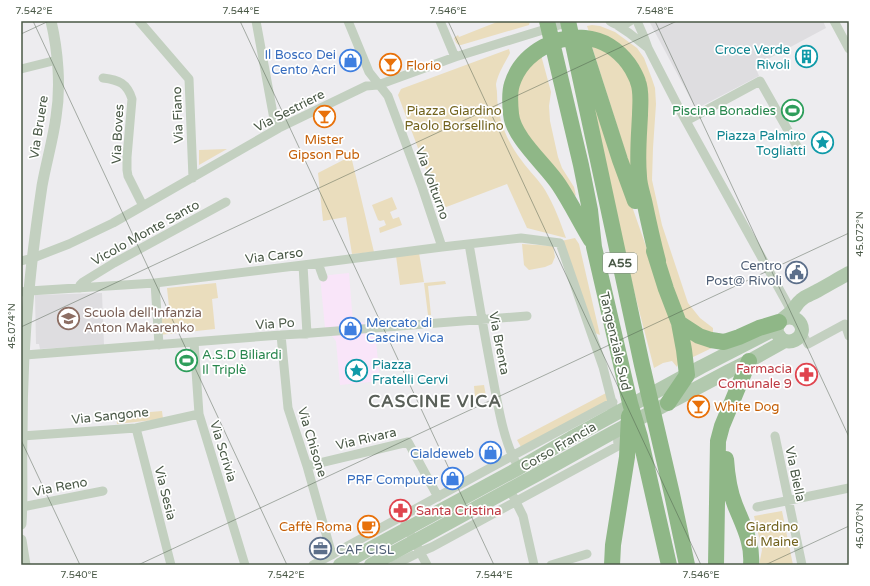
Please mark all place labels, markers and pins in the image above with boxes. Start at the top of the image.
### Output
place label: Croce Verde Rivoli [715,42,790,73]
building icon: Croce Verde Rivoli [793,43,819,69]
place label: Il Bosco Dei Cento Acri [264,47,336,78]
shop icon: Il Bosco Dei Cento Acri [338,48,364,74]
bar icon: Florio [378,52,404,78]
place label: Florio [406,58,441,74]
sports icon: Piscina Bonadies [779,97,805,123]
place label: Piscina Bonadies [672,103,776,119]
bar icon: Mister Gipson Pub [311,104,337,130]
place label: Piazza Palmiro Togliatti [716,128,806,159]
place icon: Piazza Palmiro Togliatti [809,129,835,155]
place label: Mister Gipson Pub [288,132,360,163]
place label: Centro Post@ Rivoli [706,258,782,289]
public building icon: Centro Post@ Rivoli [784,259,810,285]
place label: Scuola dell'Infanzia Anton Makarenko [84,305,202,336]
school or university icon: Scuola dell'Infanzia Anton Makarenko [56,306,82,332]
place label: Mercato di Cascine Vica [366,315,444,346]
shop icon: Mercato di Cascine Vica [337,316,363,342]
place label: A.S.D Biliardi Il Triplè [202,347,282,378]
sports icon: A.S.D Biliardi Il Triplè [174,348,200,374]
place label: Piazza Fratelli Cervi [372,357,448,388]
place icon: Piazza Fratelli Cervi [343,358,369,384]
place label: Farmacia Comunale 9 [718,361,792,392]
pharmacy icon: Farmacia Comunale 9 [794,362,820,388]
bar icon: White Dog [686,393,712,419]
place label: White Dog [714,399,780,415]
shop icon: Cialdeweb [477,440,503,466]
place label: Cialdeweb [410,446,474,462]
shop icon: PRF Computer [440,466,466,492]
place label: PRF Computer [347,472,438,488]
pharmacy icon: Santa Cristina [387,497,413,523]
place label: Santa Cristina [416,503,502,519]
cafe icon: Caffè Roma [355,513,381,539]
place label: Caffè Roma [279,519,352,535]
office icon: CAF CISL [307,536,333,562]
place label: CAF CISL [336,542,395,558]

